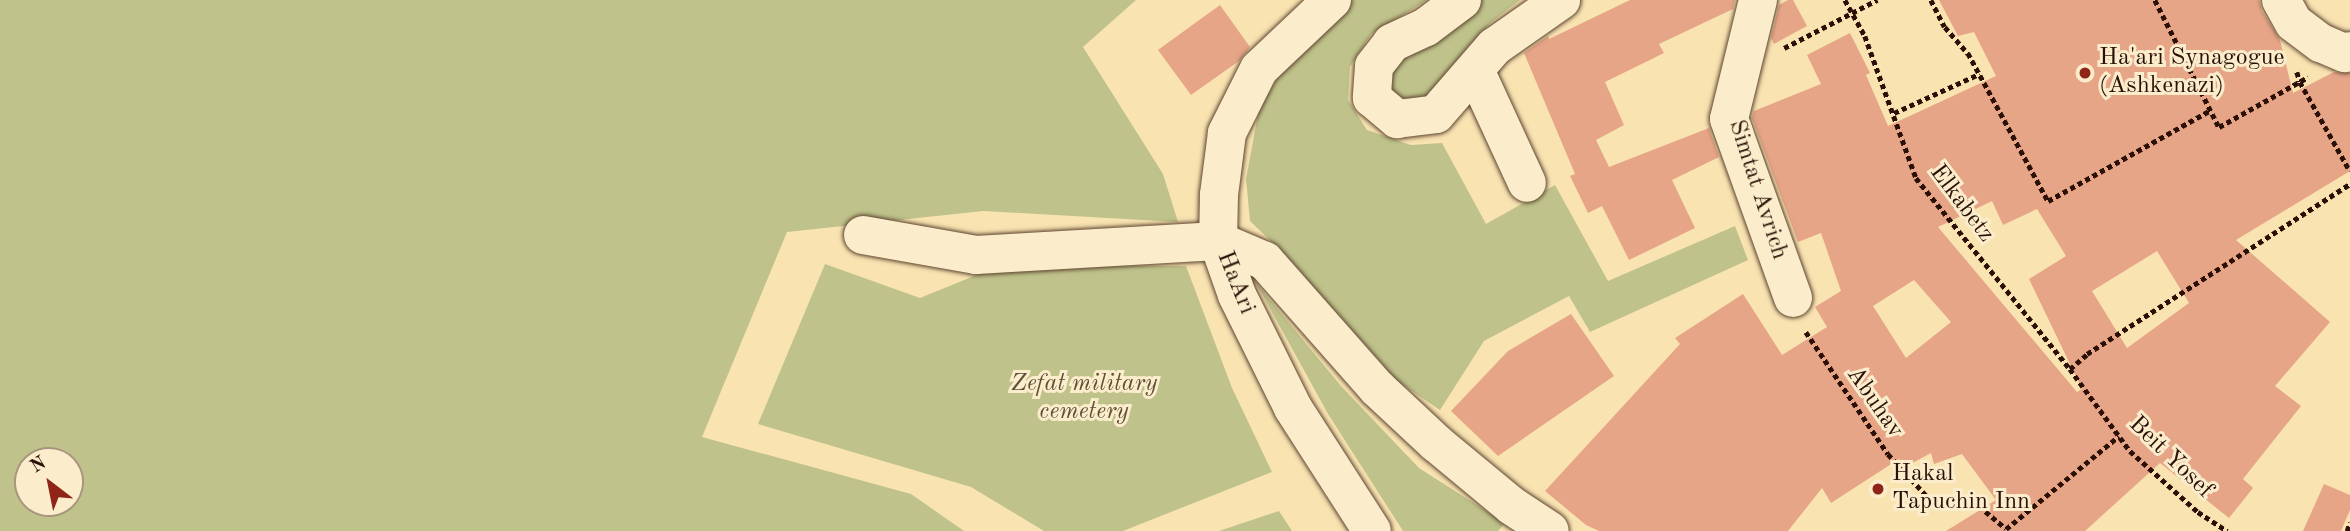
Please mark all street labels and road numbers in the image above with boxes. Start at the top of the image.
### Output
street label: Simtat Avrich [1721,117,1793,263]
street label: Elkabetz [1923,160,1999,248]
street label: HaAri [1209,247,1261,319]
street label: Abuhav [1839,362,1909,444]
street label: Beit Yosef [2122,411,2218,505]

